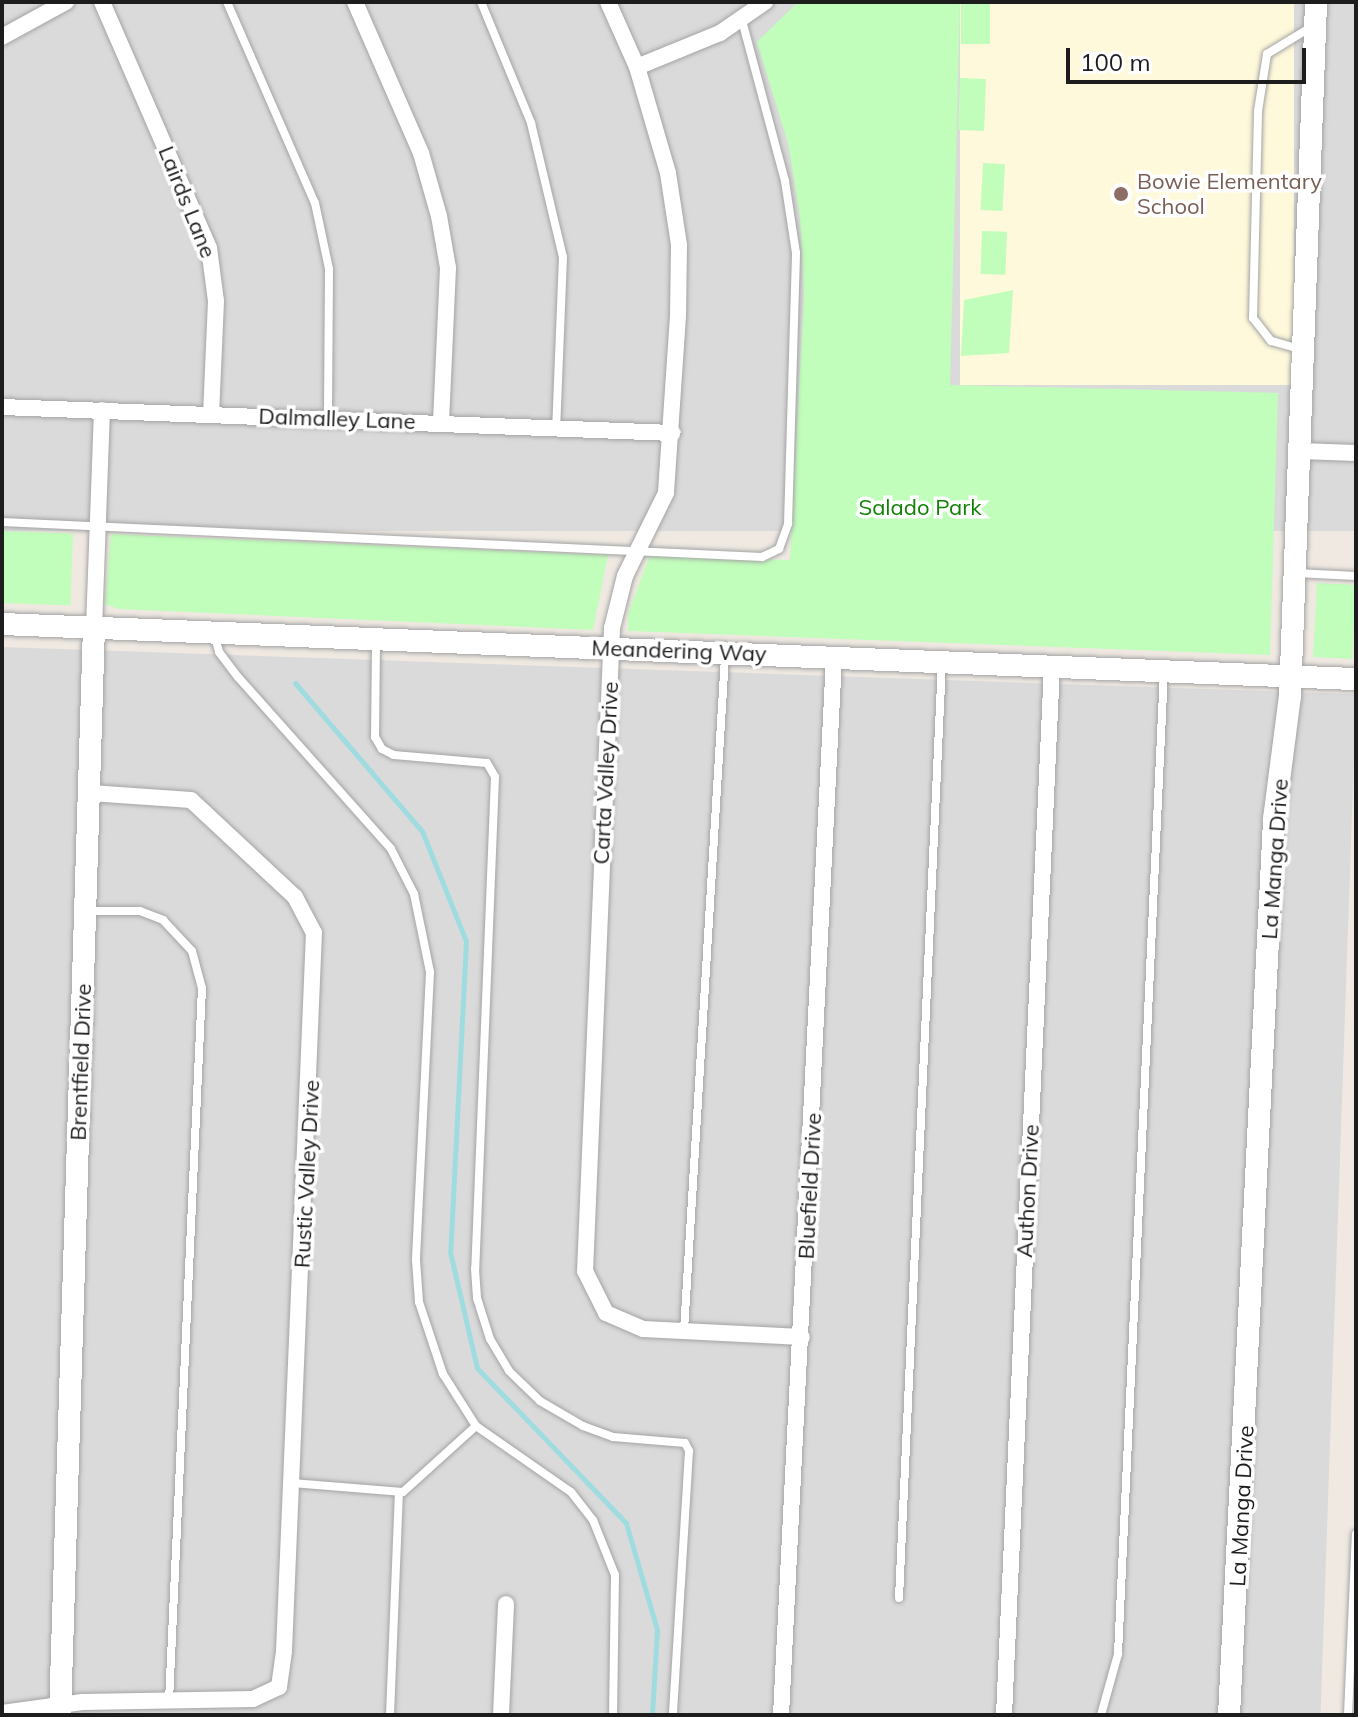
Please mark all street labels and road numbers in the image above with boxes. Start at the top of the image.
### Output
street label: Lairds Lane [153,142,221,262]
street label: Dalmalley Lane [258,403,416,435]
street label: Meandering Way [591,635,767,667]
street label: Carta Valley Drive [588,681,624,865]
street label: La Manga Drive [1256,778,1294,940]
street label: Brentfield Drive [65,983,97,1141]
street label: Rustic Valley Drive [289,1079,325,1269]
street label: Bluefield Drive [793,1112,827,1260]
street label: Authon Drive [1011,1124,1045,1258]
street label: La Manga Drive [1225,1425,1259,1587]

